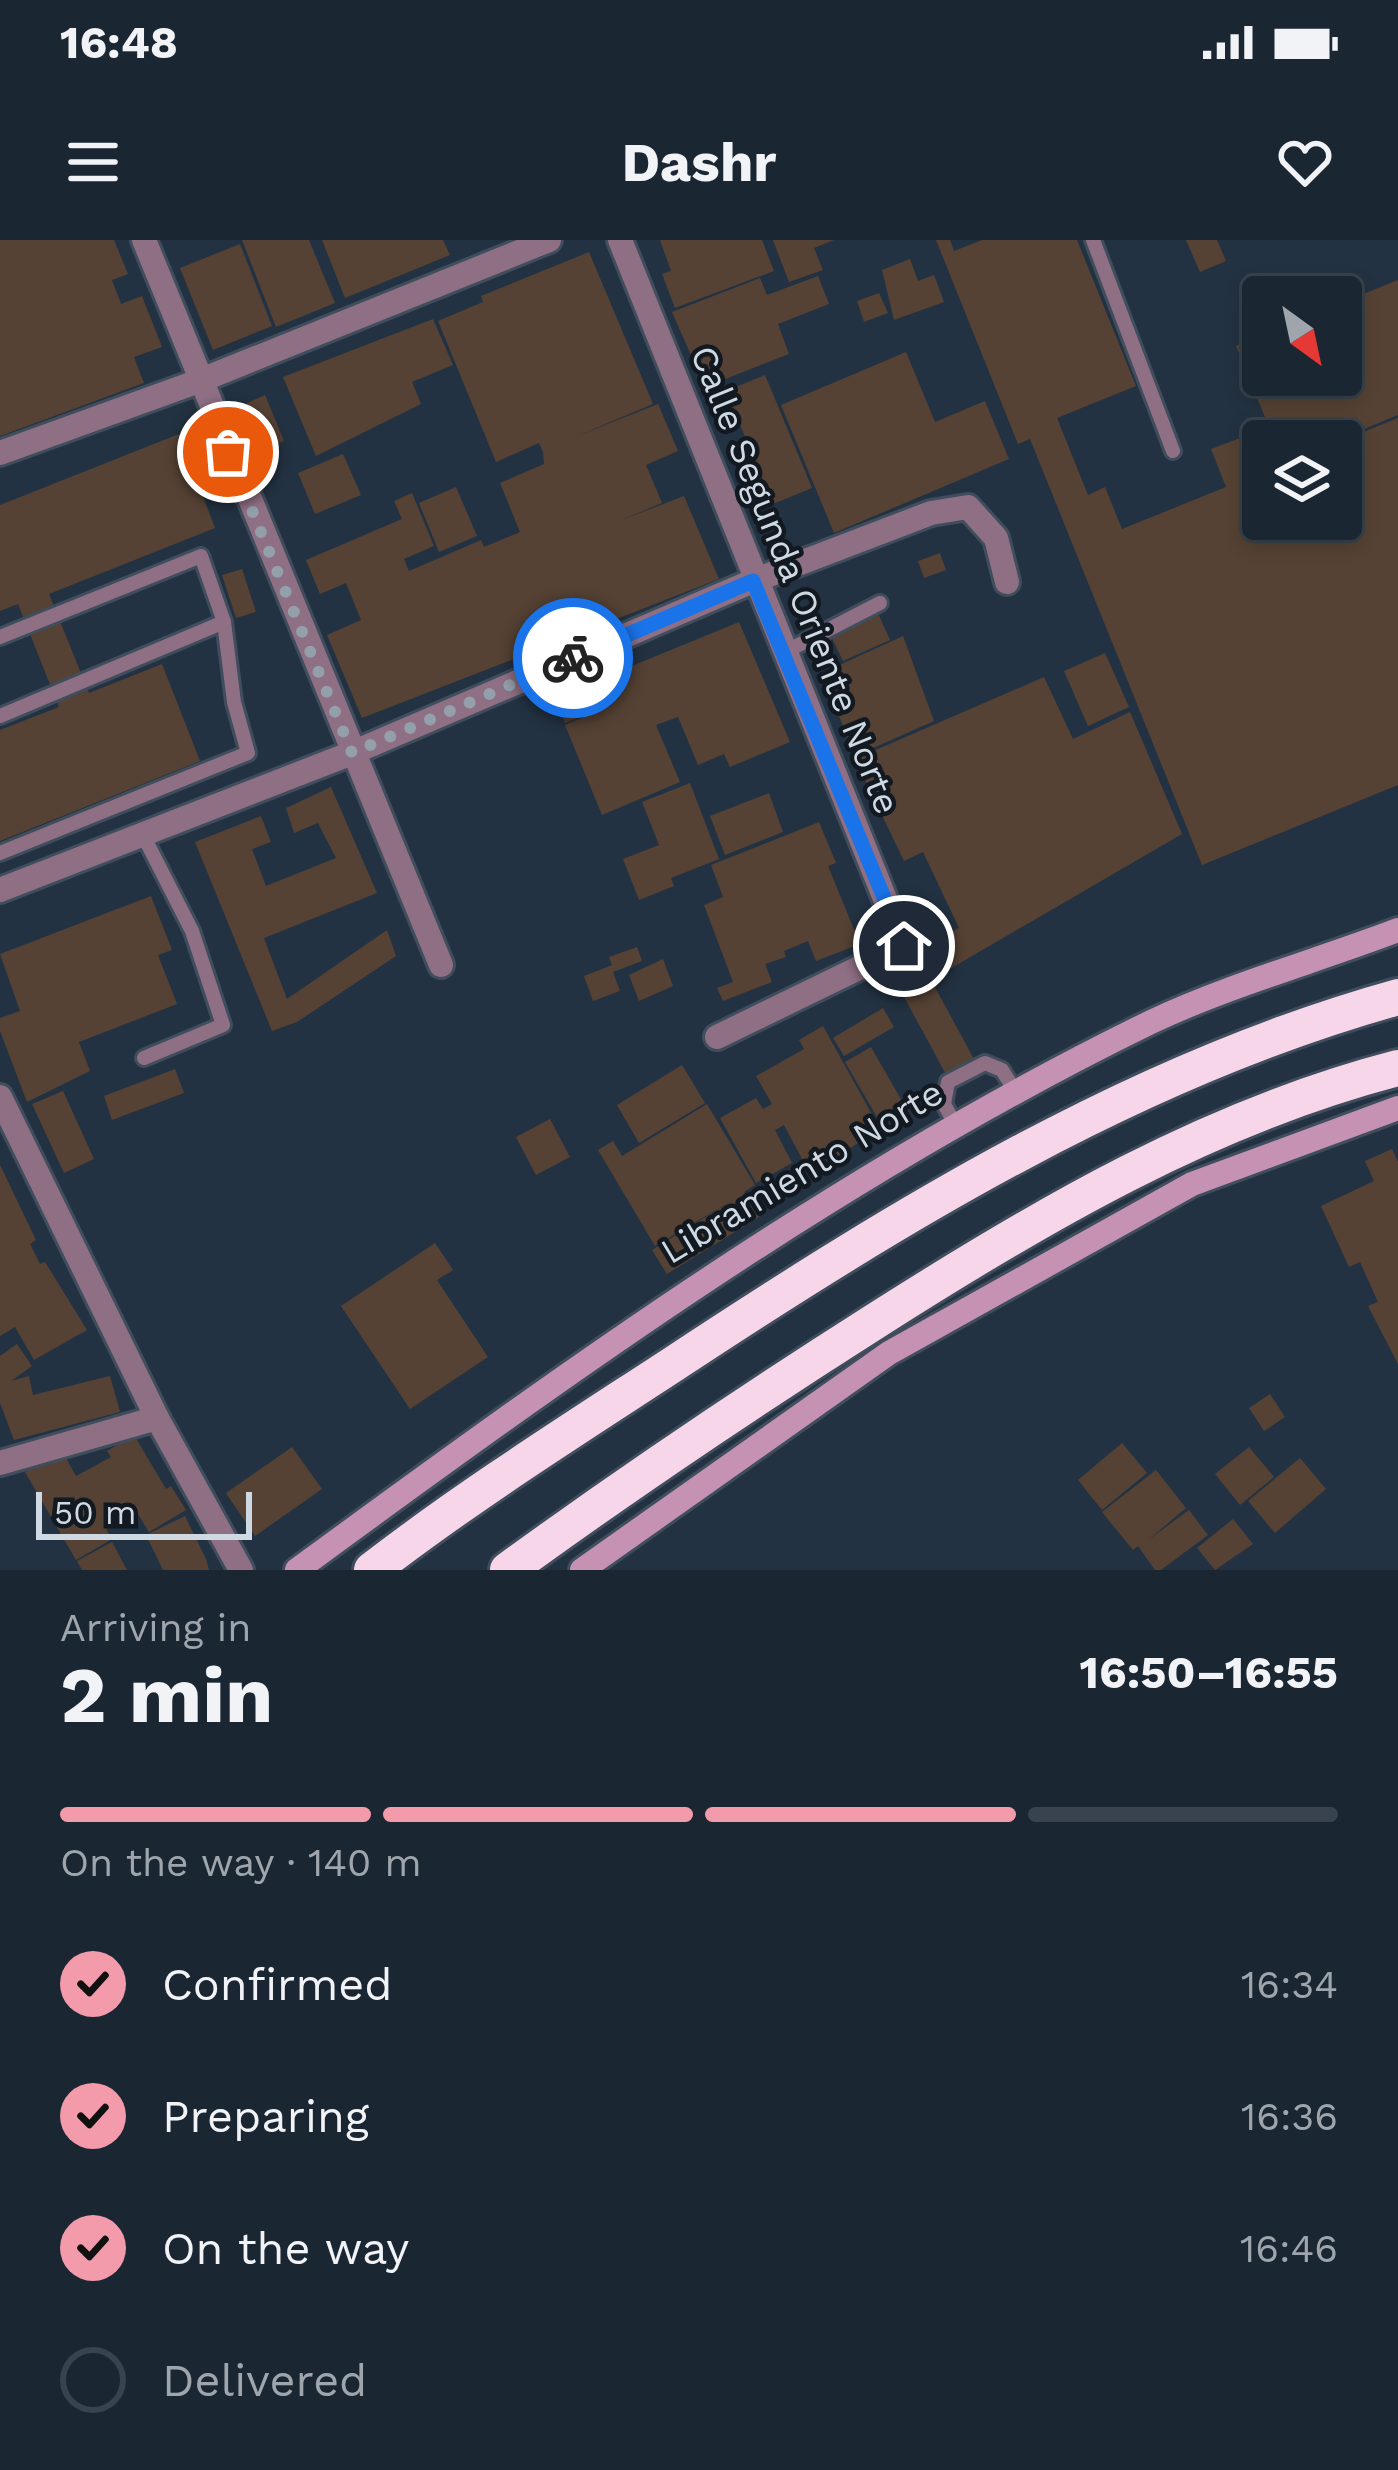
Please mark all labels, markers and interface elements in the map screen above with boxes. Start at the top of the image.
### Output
text: 16:48 [60,16,178,69]
icon: menu [60,129,126,195]
icon: heart [1272,129,1338,195]
text: Dashr [621,131,777,194]
north arrow [1242,276,1362,396]
map controls [1242,276,1362,540]
street label: Calle Segunda Oriente Norte [682,340,908,820]
pin [177,401,279,503]
icon: bag [195,419,261,485]
button: layers [1242,420,1362,540]
courier [513,598,633,718]
icon: bike [540,625,606,691]
pin [853,895,955,997]
icon: home [871,913,937,979]
street label: Libramiento Norte [654,1071,950,1273]
scale bar [36,1486,252,1539]
text: 50 m [54,1493,136,1532]
text: Arriving in [60,1605,251,1650]
text: 16:50–16:55 [1080,1646,1338,1699]
text: 2 min [60,1649,273,1741]
text: On the way · 140 m [60,1840,422,1885]
icon: check [60,1951,126,2017]
text: Confirmed [162,1958,393,2011]
text: 16:34 [1241,1962,1338,2007]
icon: check [60,2083,126,2149]
text: Preparing [162,2090,369,2143]
text: 16:36 [1241,2094,1338,2139]
icon: check [60,2215,126,2281]
text: On the way [162,2222,409,2275]
text: 16:46 [1240,2226,1338,2271]
text: Delivered [162,2354,367,2407]

